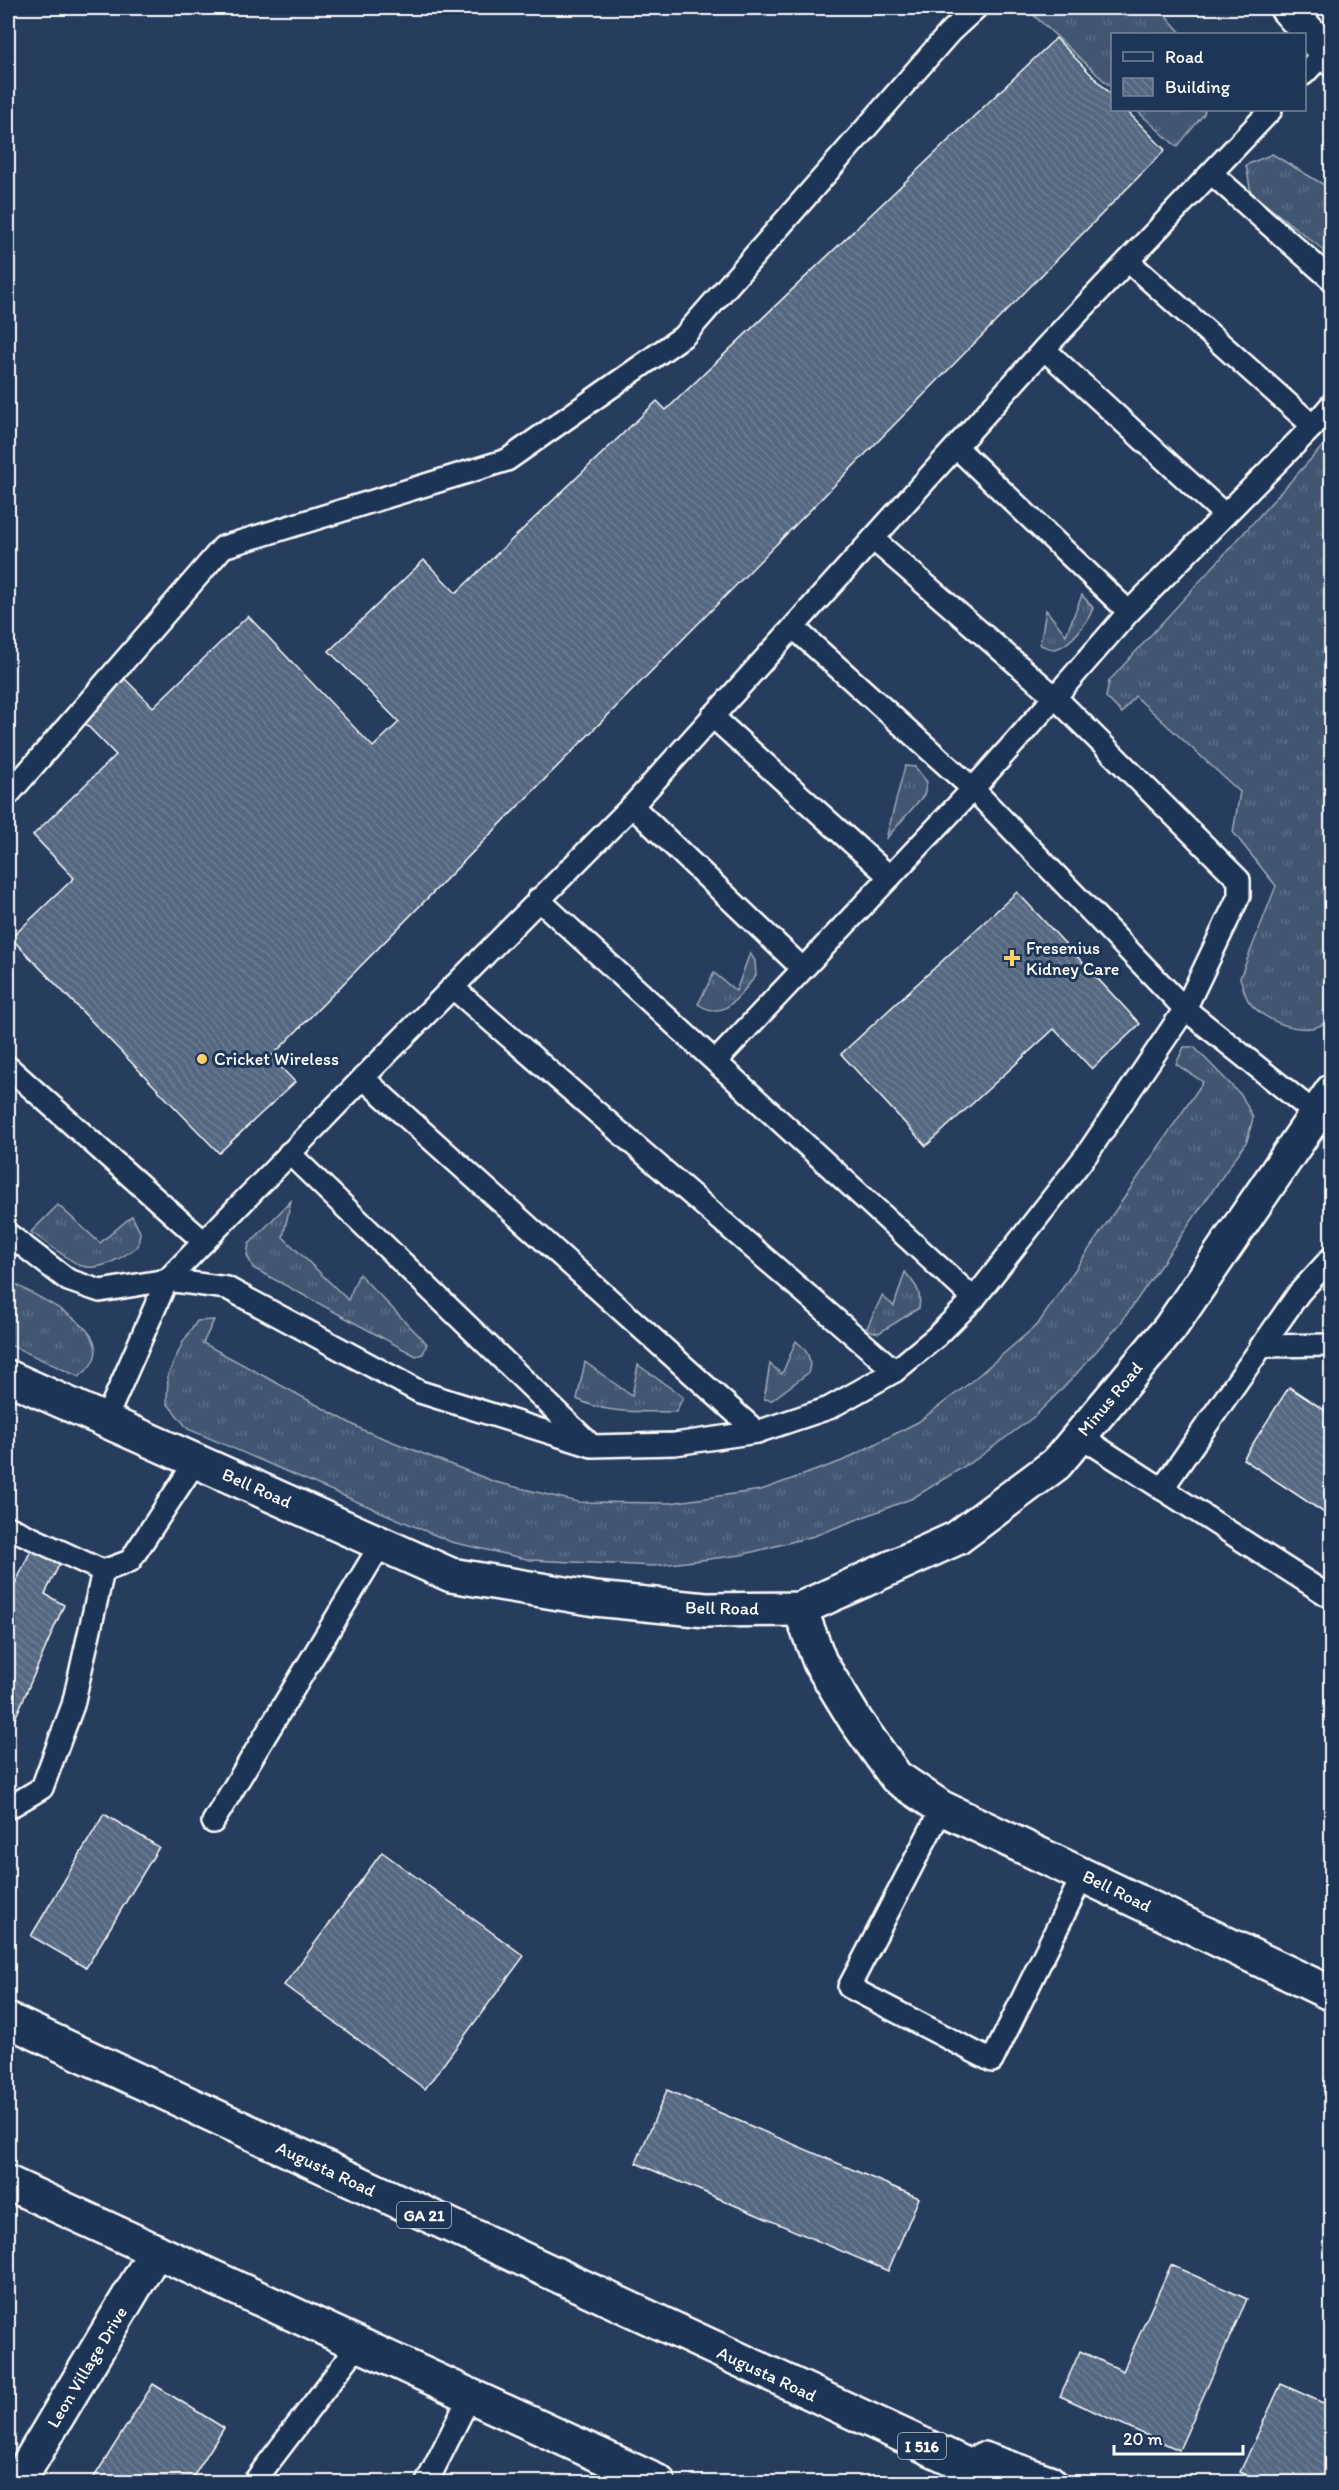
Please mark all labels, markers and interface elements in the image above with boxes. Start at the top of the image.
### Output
legend [1111,33,1306,111]
text: Road [1165,46,1204,68]
text: Building [1165,76,1231,98]
place label: Fresenius Kidney Care [1026,937,1119,980]
marker: Fresenius Kidney Care [1003,949,1021,967]
place label: Cricket Wireless [214,1048,339,1070]
marker: Cricket Wireless [195,1052,209,1066]
street label: Minus Road [1073,1357,1148,1441]
street label: Bell Road [219,1463,295,1513]
street label: Bell Road [685,1596,759,1620]
street label: Bell Road [1079,1865,1155,1917]
street label: Augusta Road [273,2136,379,2202]
road number: GA 21 [397,2202,451,2228]
street label: Leon Village Drive [42,2302,132,2432]
street label: Augusta Road [714,2341,820,2407]
scale bar [1114,2418,1243,2456]
text: 20 m [1123,2428,1163,2450]
road number: I 516 [898,2433,946,2459]

